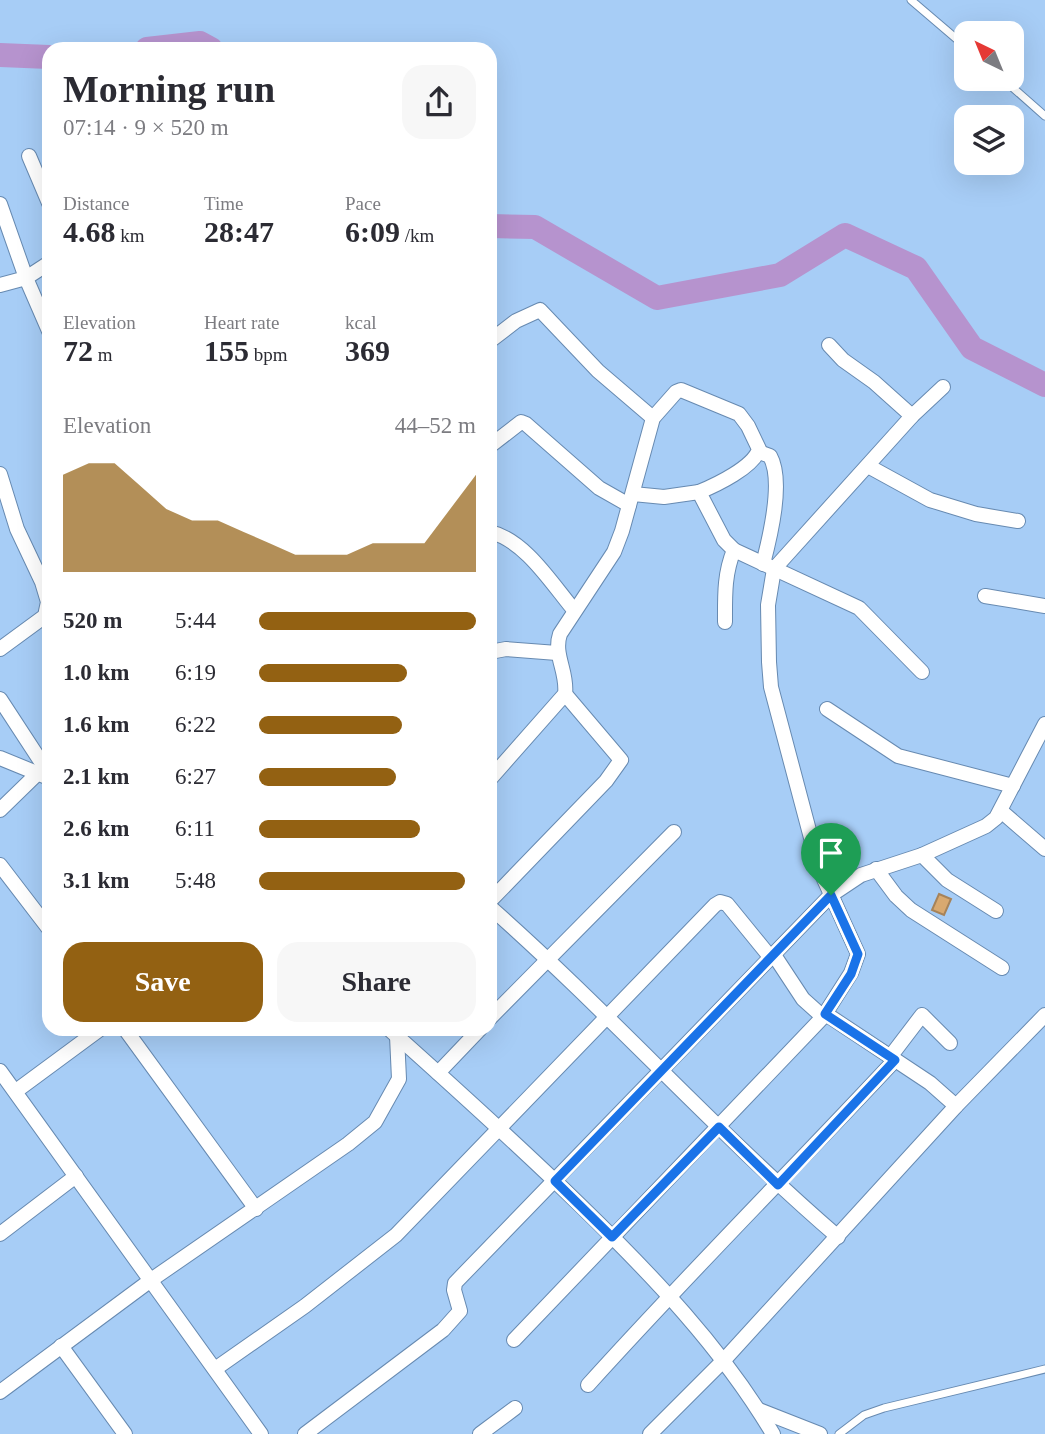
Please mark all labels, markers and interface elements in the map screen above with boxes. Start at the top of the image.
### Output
north arrow [954,21,1024,91]
map controls [954,21,1024,175]
button: share [402,65,476,139]
text: Morning run [63,68,275,110]
button: layers [954,105,1024,175]
text: 07:14 · 9 × 520 m [63,115,229,140]
text: Distance [63,193,129,214]
text: Time [204,193,243,214]
text: Pace [345,193,381,214]
text: 4.68 [63,215,116,248]
text: 28:47 [204,215,274,248]
text: 6:09 [345,215,400,248]
text: km [116,225,145,246]
text: /km [400,225,434,246]
text: Elevation [63,312,136,333]
text: Heart rate [204,312,279,333]
text: kcal [345,312,377,333]
text: 72 [63,334,93,367]
text: 155 [204,334,249,367]
text: 369 [345,334,390,367]
text: m [93,344,113,365]
text: bpm [249,344,288,365]
text: Elevation [63,413,151,438]
text: 44–52 m [395,413,476,438]
text: 520 m [63,608,122,633]
text: 5:44 [175,608,216,633]
text: 1.0 km [63,660,129,685]
text: 6:19 [175,660,216,685]
text: 1.6 km [63,712,129,737]
text: 6:22 [175,712,216,737]
text: 2.1 km [63,764,129,789]
text: 6:27 [175,764,216,789]
text: 2.6 km [63,816,129,841]
text: 6:11 [175,816,215,841]
pin [801,823,861,895]
icon: arrive [812,834,850,872]
text: 3.1 km [63,868,129,893]
text: 5:48 [175,868,216,893]
button: Save [63,942,263,1022]
button: Share [277,942,476,1022]

